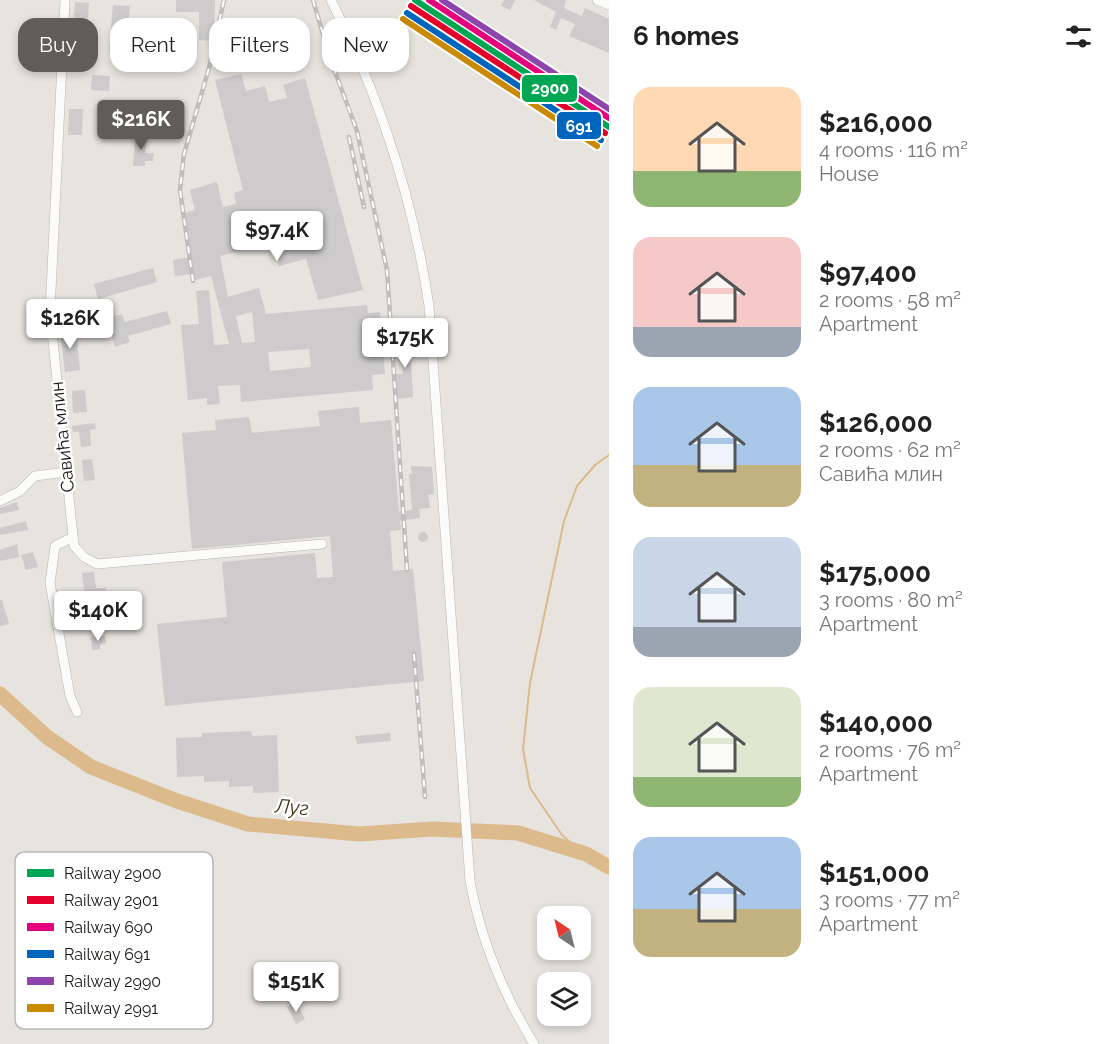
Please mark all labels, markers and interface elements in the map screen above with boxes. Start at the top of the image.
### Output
chip: Buy [18,18,98,72]
chip: Rent [110,18,197,72]
chip: Filters [209,18,310,72]
chip: New [322,18,409,72]
icon: filters [1062,20,1095,53]
text: 6 homes [633,21,739,51]
line badge: 2900 [521,74,578,103]
text: 2900 [531,79,569,98]
pin: $216K [99,100,183,151]
text: $216K [111,107,171,131]
text: $216,000 [819,108,933,138]
line badge: 691 [556,111,602,140]
icon: home [681,111,753,183]
text: 691 [565,117,593,136]
text: 4 rooms · 116 m² [819,138,968,162]
text: House [819,162,879,186]
pin: $97.4K [228,211,326,262]
text: $97.4K [245,218,309,242]
text: $97,400 [819,258,917,288]
icon: home [681,261,753,333]
text: 2 rooms · 58 m² [819,288,961,312]
pin: $126K [28,299,112,350]
text: $126K [40,306,100,330]
text: Apartment [819,312,918,336]
pin: $175K [363,318,447,369]
text: $175K [376,325,434,349]
street label: Савића млин [46,380,78,494]
text: $126,000 [819,408,933,438]
icon: home [681,411,753,483]
text: 2 rooms · 62 m² [819,438,961,462]
text: Савића млин [819,462,943,486]
text: $175,000 [819,558,931,588]
icon: home [681,561,753,633]
text: 3 rooms · 80 m² [819,588,963,612]
pin: $140K [56,591,140,642]
text: $140K [68,598,128,622]
text: Apartment [819,612,918,636]
text: $140,000 [819,708,933,738]
icon: home [681,711,753,783]
text: 2 rooms · 76 m² [819,738,961,762]
text: Apartment [819,762,918,786]
water label: Луг [273,793,310,820]
legend [15,852,213,1029]
text: $151,000 [819,858,930,888]
icon: home [681,861,753,933]
text: Railway 2900 [64,864,162,883]
text: 3 rooms · 77 m² [819,888,960,912]
text: Railway 2901 [64,891,159,910]
north arrow [537,906,591,960]
map controls [537,906,591,1026]
text: Apartment [819,912,918,936]
text: Railway 690 [64,918,153,937]
text: Railway 691 [64,945,150,964]
pin: $151K [254,962,338,1013]
text: $151K [268,969,324,993]
text: Railway 2990 [64,972,161,991]
button: layers [537,972,591,1026]
text: Railway 2991 [64,999,158,1018]

